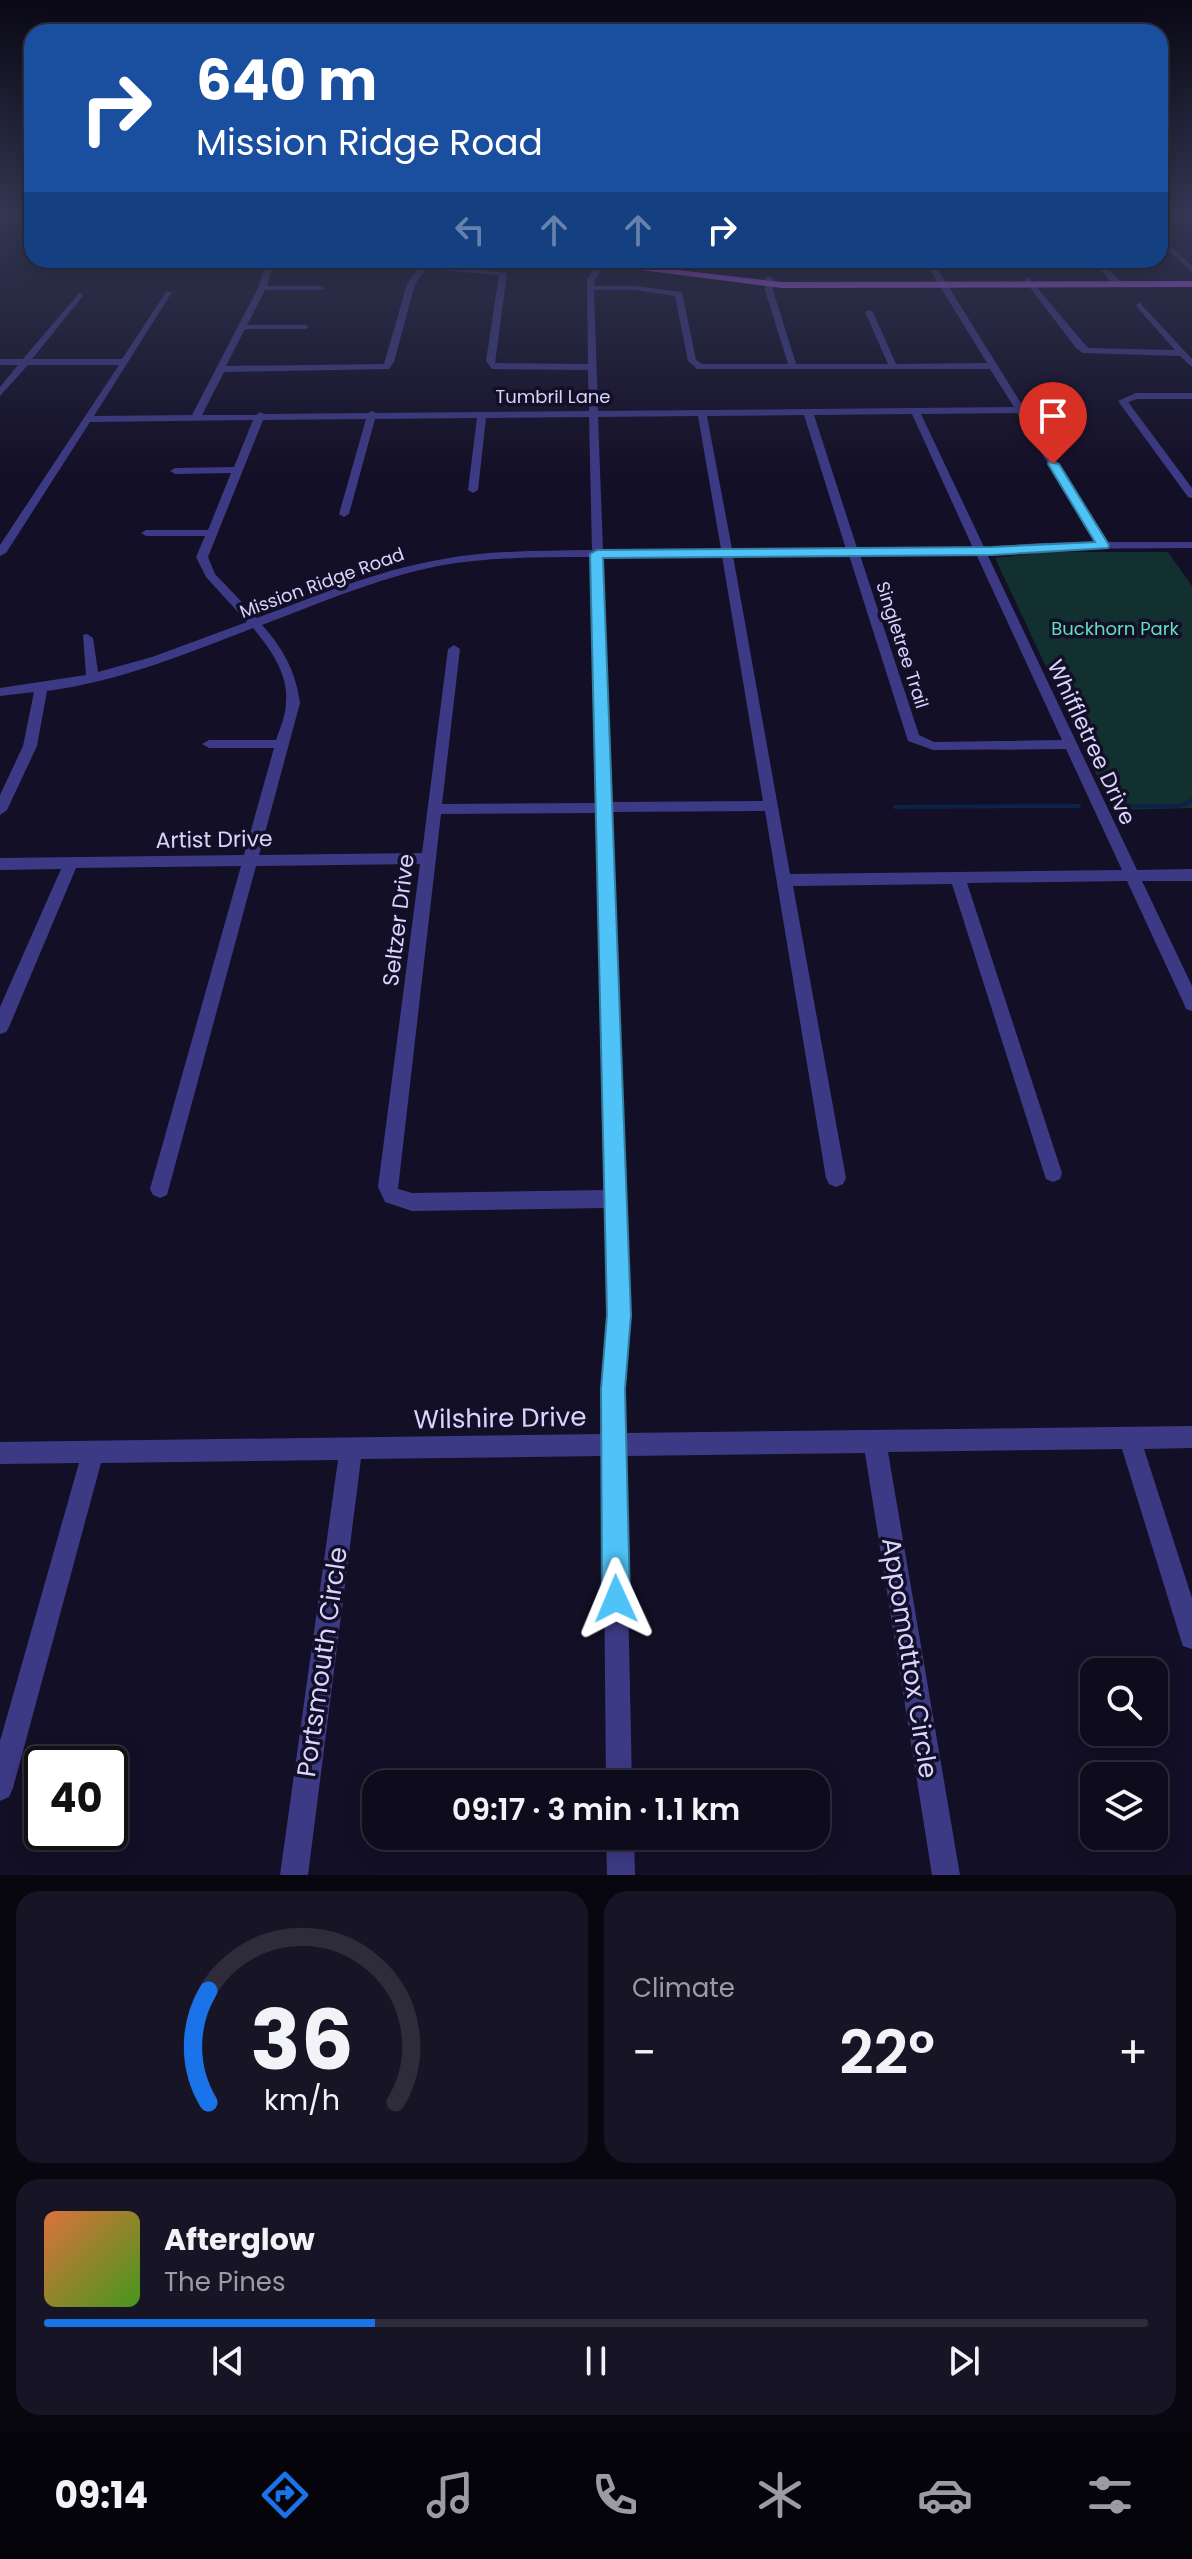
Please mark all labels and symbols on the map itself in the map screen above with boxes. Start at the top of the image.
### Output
pin [1019,382,1087,464]
street label: Tumbril Lane [496,384,610,409]
street label: Mission Ridge Road [236,541,408,624]
street label: Singletree Trail [870,578,935,712]
park label: Buckhorn Park [1051,616,1179,641]
street label: Whiffletree Drive [1040,655,1143,830]
street label: Artist Drive [155,823,273,856]
street label: Seltzer Drive [375,852,422,988]
street label: Wilshire Drive [413,1398,587,1438]
street label: Appomattox Circle [873,1535,947,1781]
street label: Portsmouth Circle [288,1545,356,1779]
position arrow [574,1557,658,1641]
speed limit sign: 40 [24,1746,128,1850]

